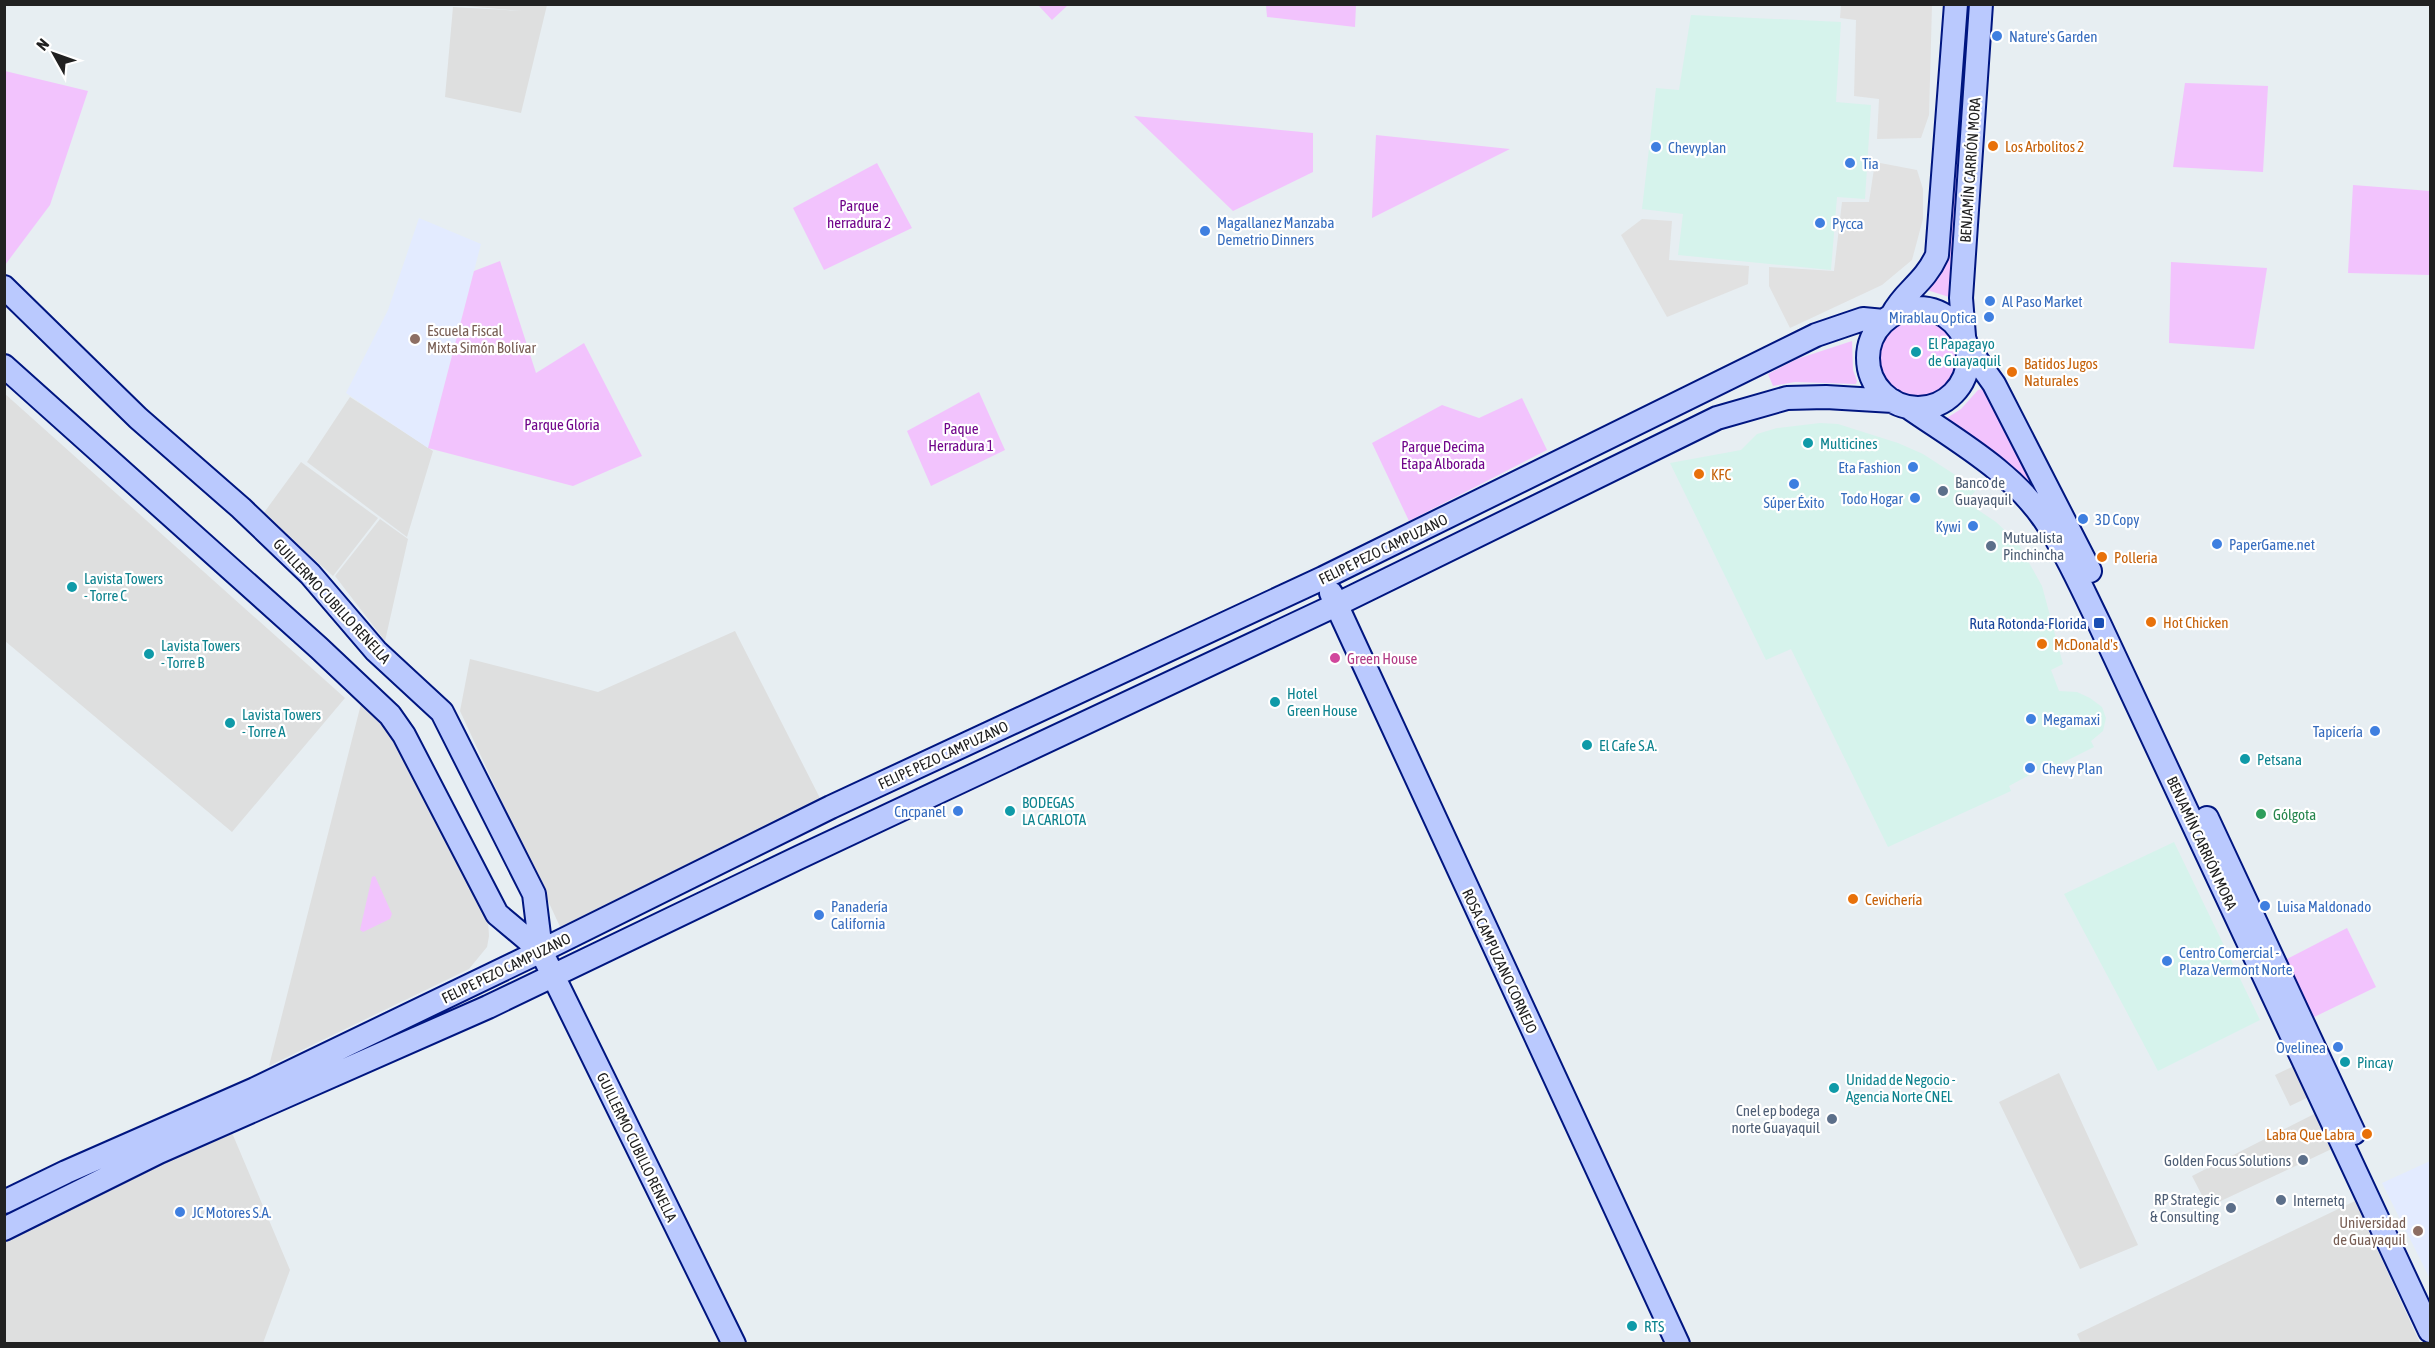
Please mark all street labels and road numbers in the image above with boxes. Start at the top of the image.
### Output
street label: BENJAMÍN CARRIÓN MORA [1956,96,1984,243]
street label: FELIPE PEZO CAMPUZANO [1316,510,1450,588]
street label: GUILLERMO CUBILLO RENELLA [270,535,394,667]
street label: FELIPE PEZO CAMPUZANO [875,717,1011,793]
street label: BENJAMÍN CARRIÓN MORA [2164,773,2241,913]
street label: ROSA CAMPUZANO CORNEJO [1459,886,1541,1036]
street label: FELIPE PEZO CAMPUZANO [439,929,573,1007]
street label: GUILLERMO CUBILLO RENELLA [593,1070,681,1225]

